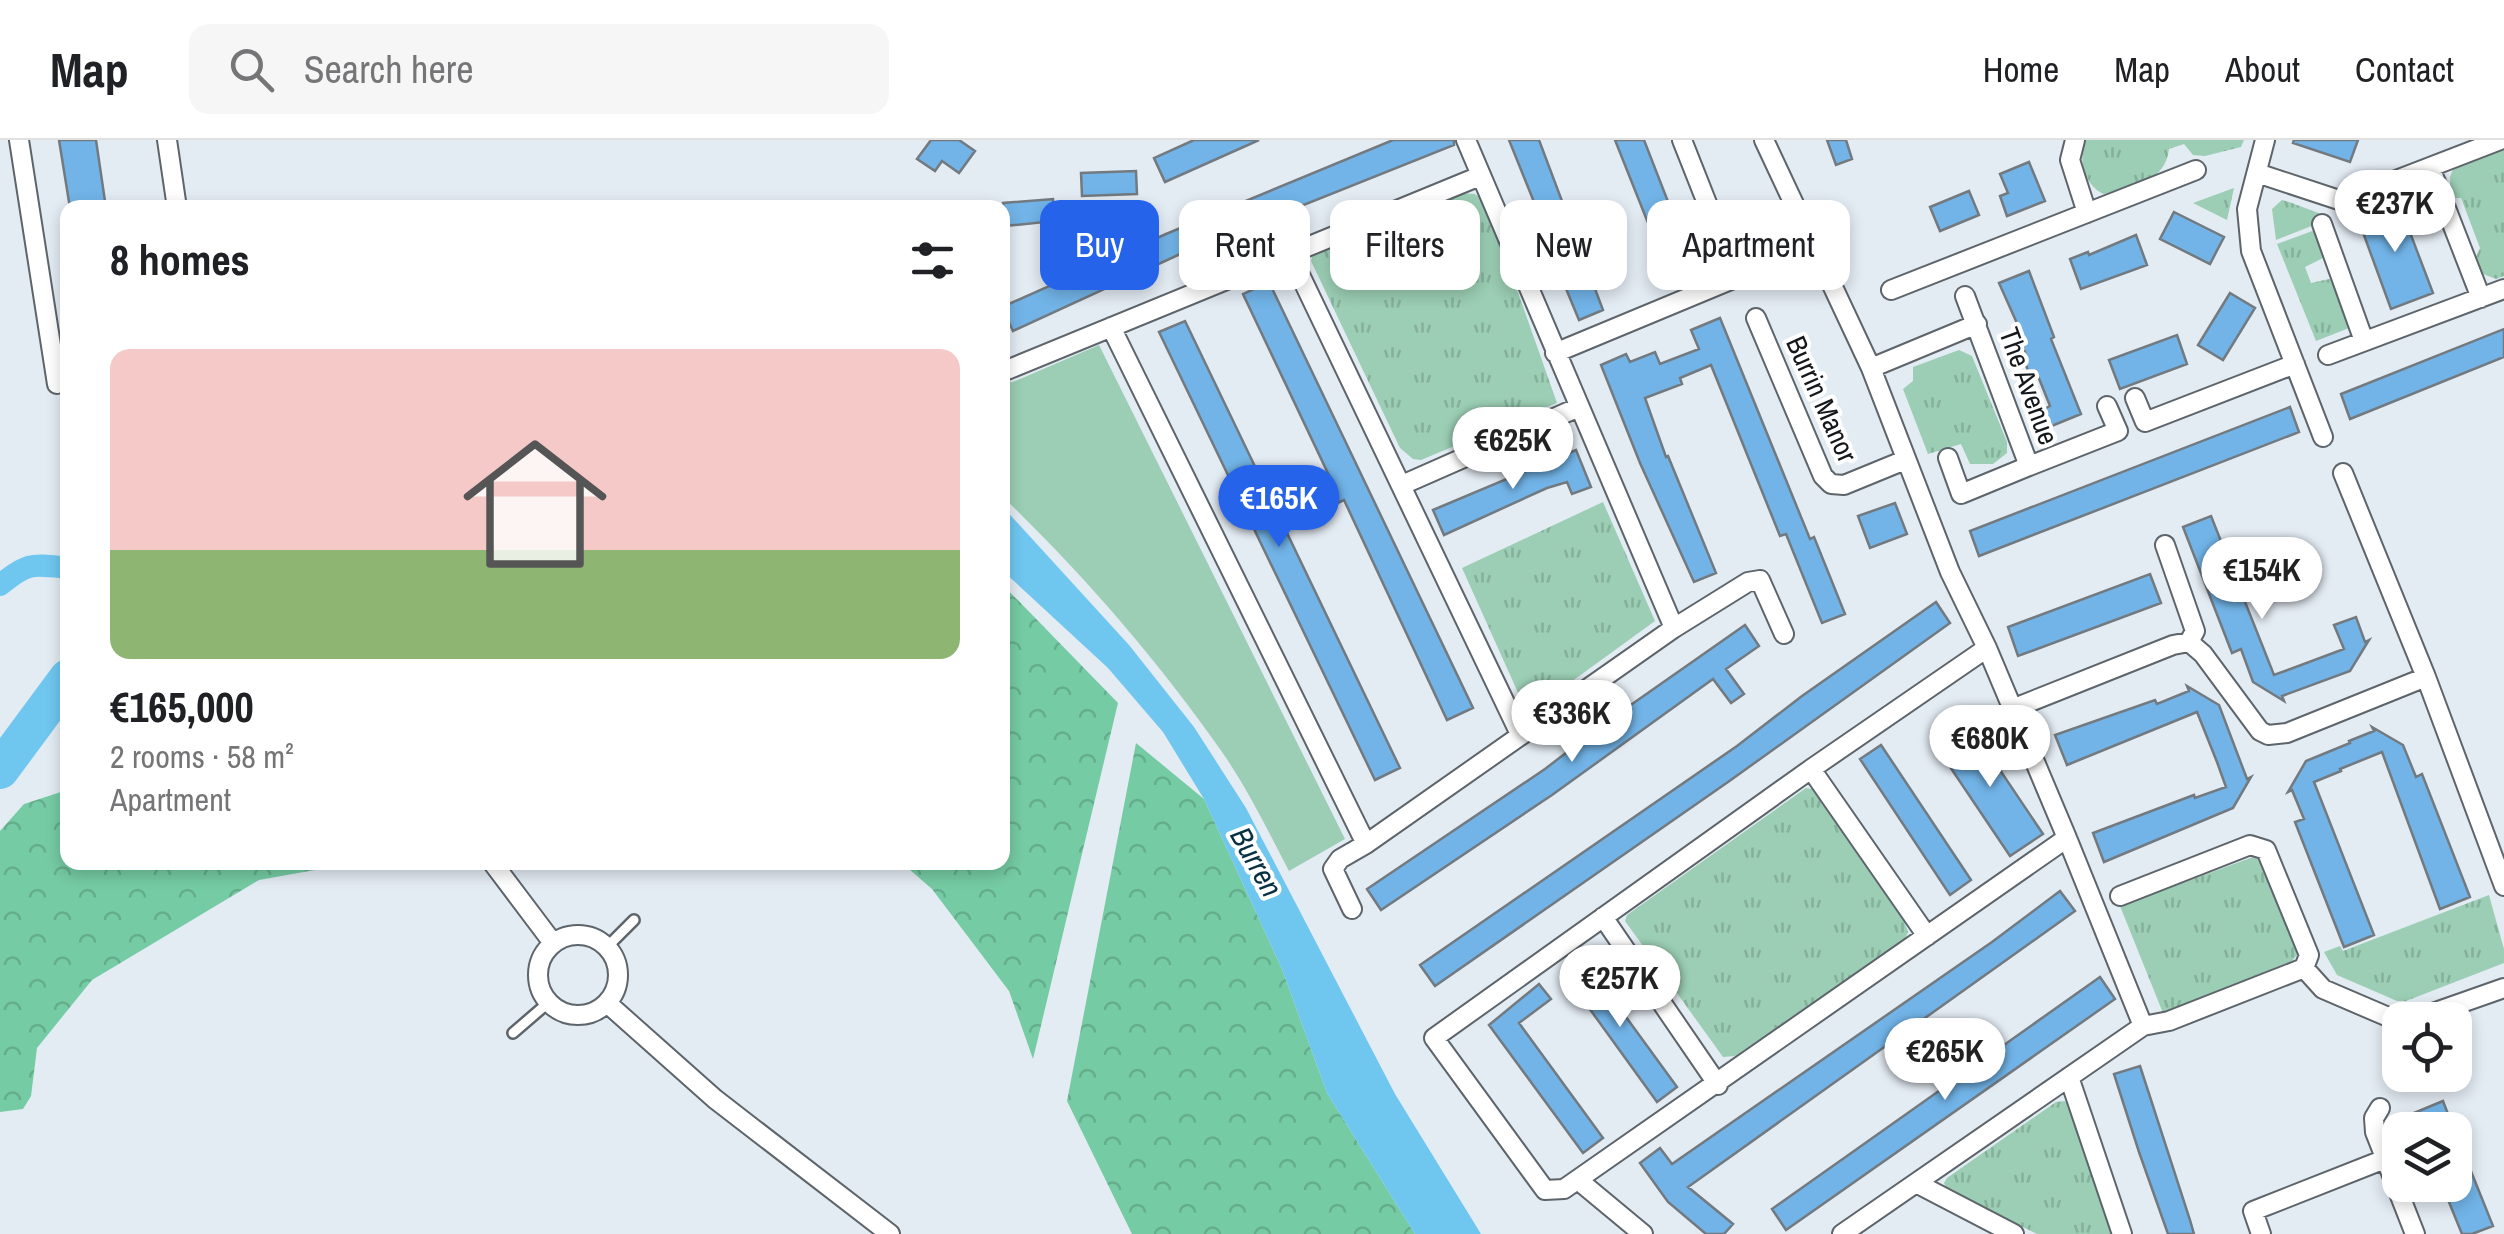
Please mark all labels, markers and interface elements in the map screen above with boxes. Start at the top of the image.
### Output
search box [189,24,889,114]
text: Map [50,37,129,102]
icon: search [224,42,279,97]
text: Search here [304,44,473,95]
text: Home [1983,46,2059,93]
text: Map [2114,46,2170,93]
text: About [2225,46,2300,93]
text: Contact [2355,46,2454,93]
pin: €237K [2325,170,2465,255]
text: €237K [2356,181,2434,224]
chip: Buy [1040,200,1159,290]
chip: Rent [1179,200,1310,290]
chip: Filters [1330,200,1480,290]
chip: New [1500,200,1627,290]
chip: Apartment [1647,200,1850,290]
text: 8 homes [110,232,250,288]
icon: filters [905,233,960,288]
street label: The Avenue [1990,322,2068,450]
street label: Burrin Manor [1777,330,1867,468]
pin: €625K [1443,407,1583,492]
icon: home [445,414,625,594]
text: €625K [1474,418,1552,461]
pin: €165K [1209,465,1349,550]
text: €165K [1240,476,1318,519]
pin: €154K [2192,537,2332,622]
text: €154K [2223,548,2301,591]
text: €165,000 [110,679,254,735]
pin: €336K [1502,680,1642,765]
text: €336K [1533,691,1611,734]
pin: €680K [1920,705,2060,790]
text: €680K [1951,716,2029,759]
text: 2 rooms · 58 m² [110,735,294,778]
text: Apartment [110,778,231,821]
water label: Burren [1221,820,1292,904]
pin: €257K [1550,945,1690,1030]
text: €257K [1581,956,1659,999]
map controls [2382,1002,2472,1202]
button: locate [2382,1002,2472,1092]
pin: €265K [1875,1018,2015,1103]
text: €265K [1906,1029,1984,1072]
button: layers [2382,1112,2472,1202]

